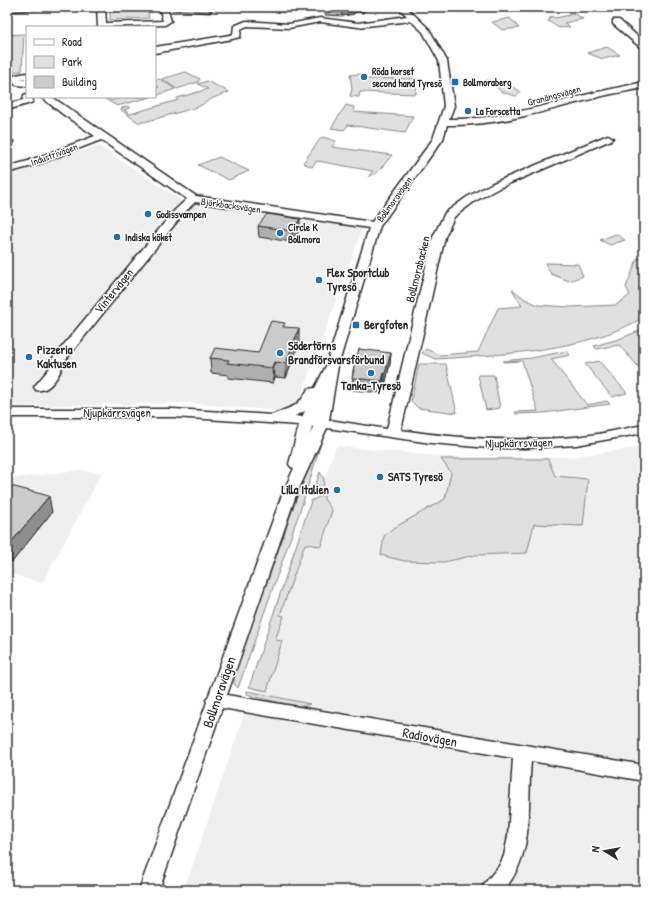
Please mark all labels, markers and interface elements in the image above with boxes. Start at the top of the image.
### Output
legend [26,26,156,98]
text: Road [62,33,82,50]
text: Park [62,53,82,70]
place label: Röda korset second hand Tyresö [372,65,443,91]
marker: Röda korset second hand Tyresö [359,72,369,82]
text: Building [62,73,97,90]
place label: Bollmoraberg [463,76,512,90]
marker: Bollmoraberg [450,77,460,87]
street label: Granängsvägen [526,82,583,109]
place label: La Forscetta [476,105,520,118]
marker: La Forscetta [463,106,473,116]
street label: Industrivägen [29,140,80,169]
street label: Bollmoravägen [374,174,415,225]
street label: Björkbacksvägen [200,195,262,216]
place label: Godissvampen [156,208,207,222]
marker: Godissvampen [143,209,153,219]
place label: Circle K Bollmora [288,221,320,246]
marker: Circle K Bollmora [275,228,285,238]
place label: Indiska köket [125,231,173,244]
marker: Indiska köket [112,232,122,242]
street label: Bollmorabacken [401,234,434,304]
place label: Flex Sportclub Tyresö [326,264,389,296]
street label: Vintervägen [90,265,137,317]
marker: Flex Sportclub Tyresö [314,275,324,285]
place label: Bergfoten [364,316,409,334]
marker: Bergfoten [351,320,361,330]
place label: Södertörns Brandförsvarsförbund [288,337,385,368]
place label: Pizzeria Kaktusen [37,341,77,372]
marker: Södertörns Brandförsvarsförbund [275,348,285,358]
marker: Pizzeria Kaktusen [24,352,34,362]
marker: Tanka-Tyresö [366,368,376,378]
place label: Tanka-Tyresö [340,377,401,395]
street label: Njupkärrsvägen [83,404,151,421]
street label: Njupkärrsvägen [485,433,553,452]
place label: SATS Tyresö [388,468,443,486]
marker: SATS Tyresö [375,472,385,482]
place label: Lilla Italien [281,481,330,498]
marker: Lilla Italien [332,485,342,495]
street label: Bollmoravägen [197,654,241,730]
street label: Radiovägen [401,722,459,752]
north arrow [585,831,625,871]
text: N [588,845,603,853]

